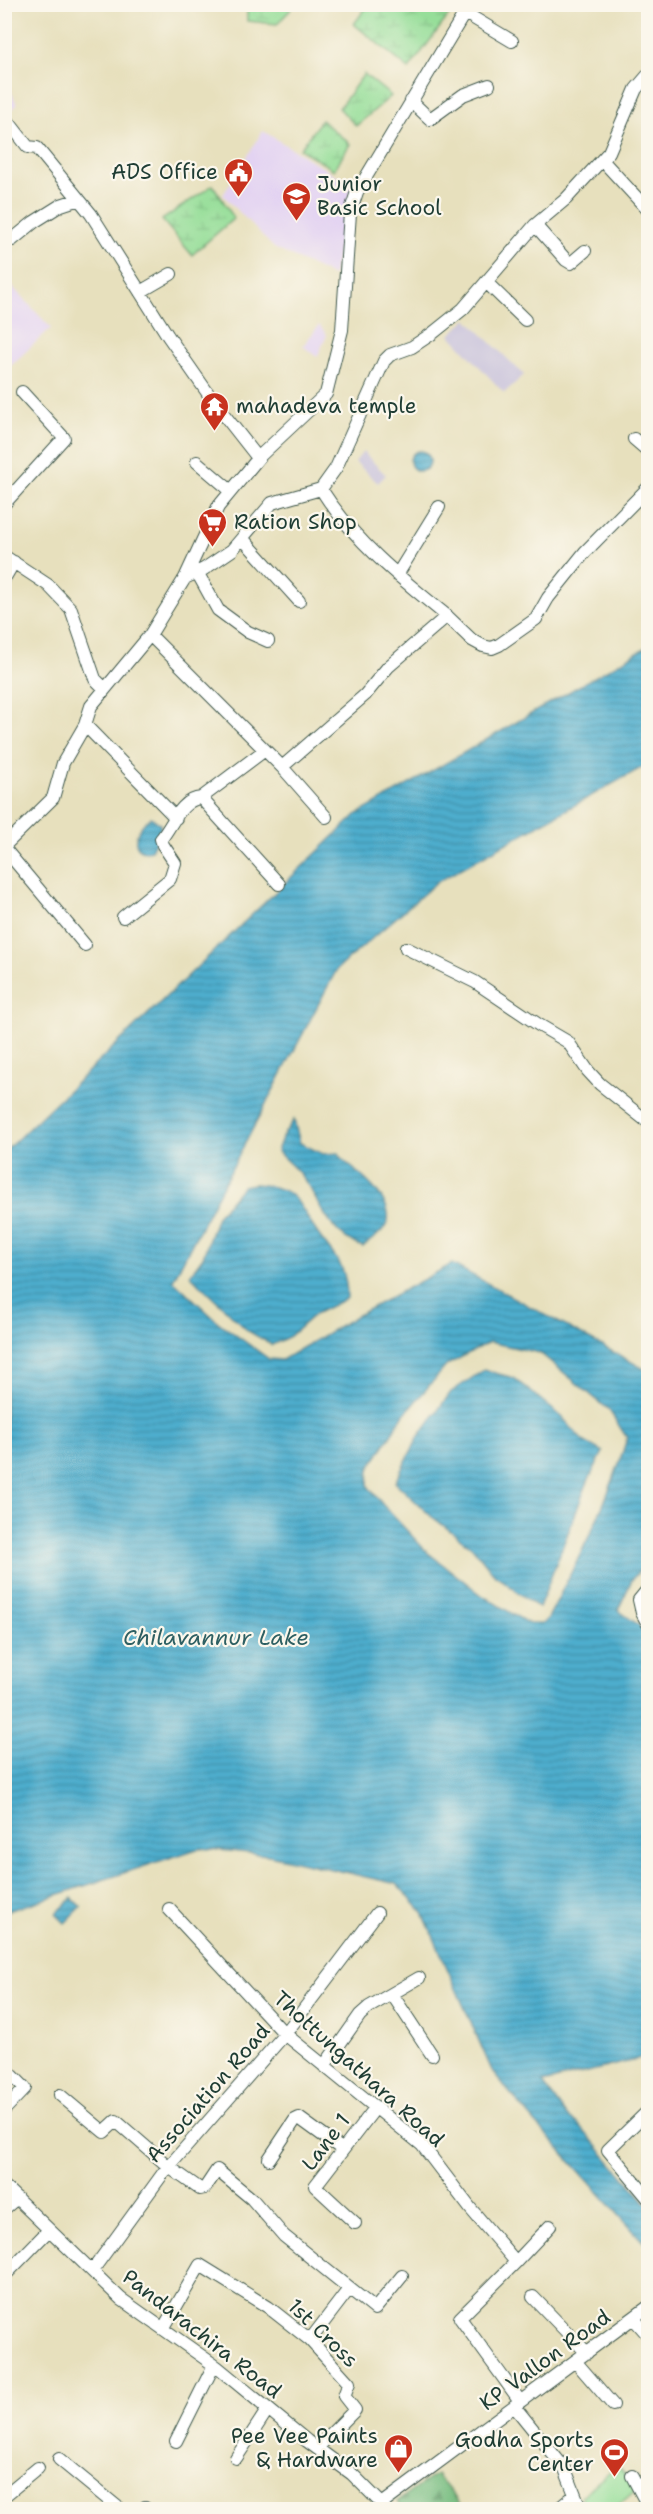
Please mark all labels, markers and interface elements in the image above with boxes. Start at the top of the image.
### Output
public building icon: ADS Office [223,156,255,198]
place label: ADS Office [111,158,218,186]
place label: Junior Basic School [317,170,442,222]
school or university icon: Junior Basic School [280,180,312,222]
temple icon: mahadeva temple [199,390,231,432]
place label: mahadeva temple [236,392,417,420]
supermarket icon: Ration Shop [197,506,229,548]
place label: Ration Shop [234,508,357,536]
water label: Chilavannur Lake [123,1623,309,1652]
street label: Thottungathara Road [267,1985,451,2153]
street label: Association Road [140,2017,276,2169]
street label: Lane 1 [295,2108,357,2176]
street label: Pandarachira Road [117,2263,287,2405]
street label: 1st Cross [282,2292,364,2374]
street label: KP Vallon Road [474,2303,616,2417]
place label: Pee Vee Paints & Hardware [231,2422,378,2474]
place label: Godha Sports Center [455,2426,594,2478]
shop icon: Pee Vee Paints & Hardware [383,2432,415,2474]
sports icon: Godha Sports Center [599,2436,631,2478]

